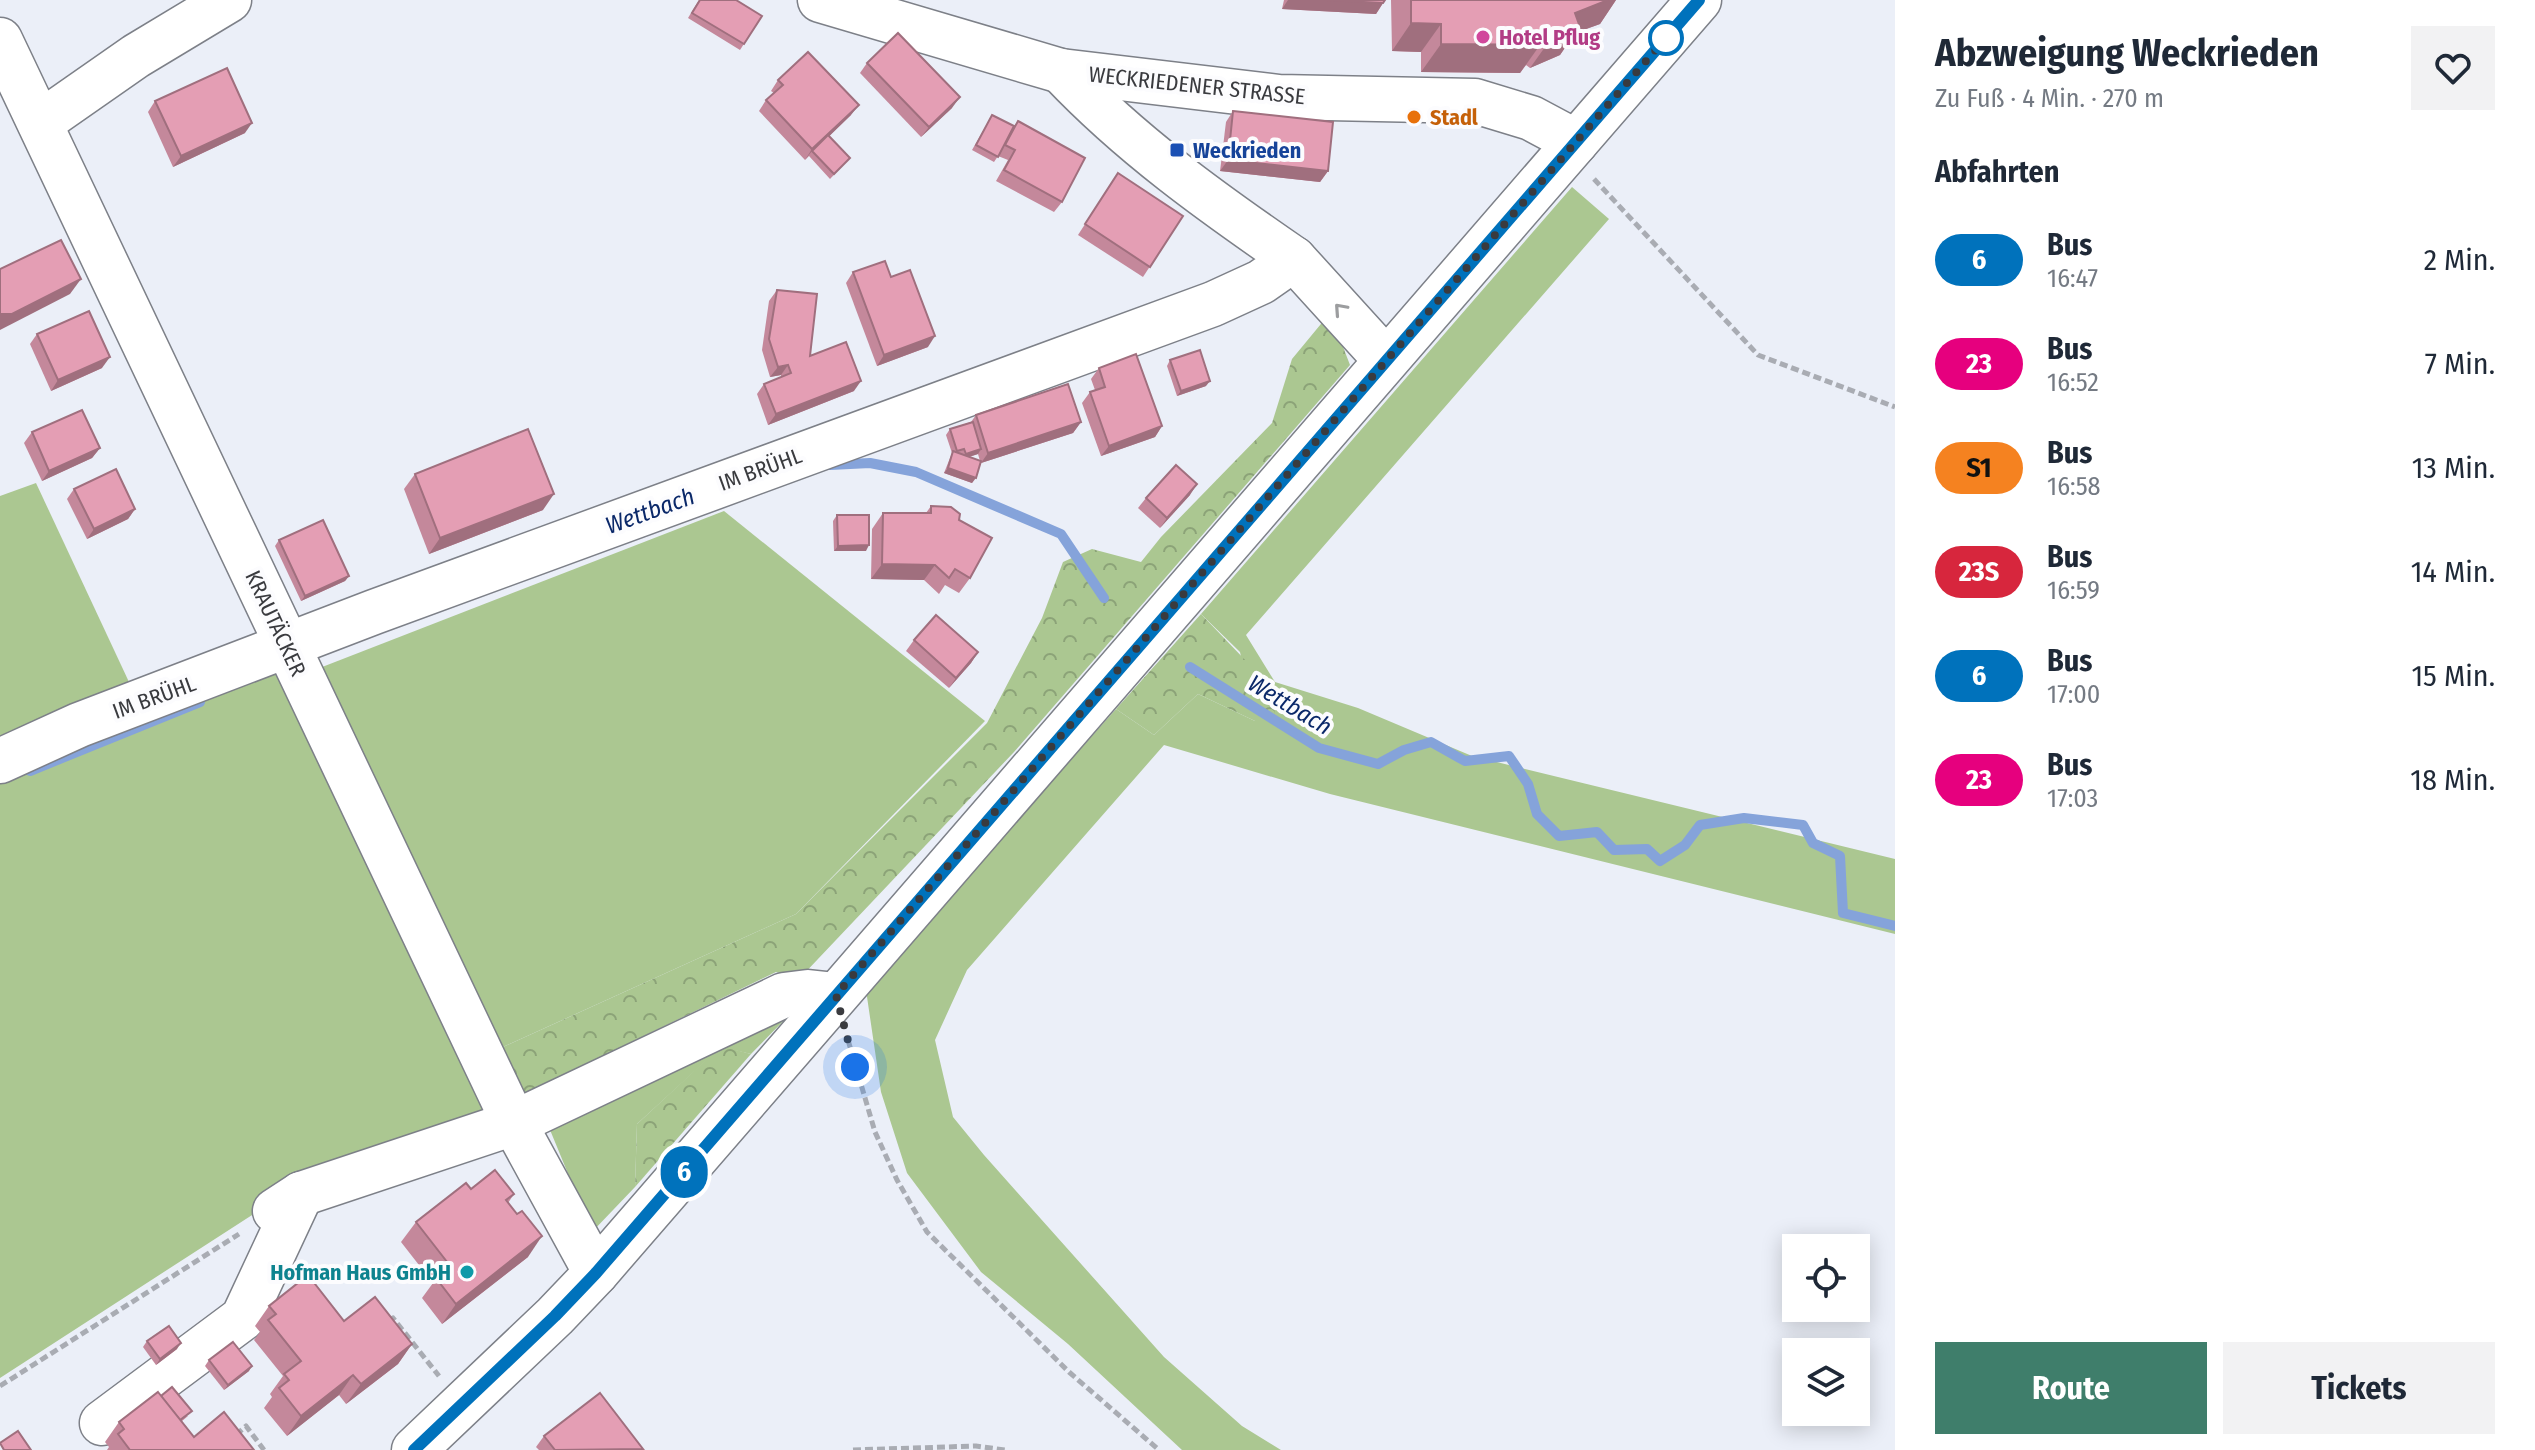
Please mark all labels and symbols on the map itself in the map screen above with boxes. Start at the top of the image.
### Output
unlabelled marker [1649,21,1683,55]
place label: Hotel Pflug [1499,24,1600,51]
marker: Hotel Pflug [1474,28,1492,46]
street label: WECKRIEDENER STRASSE [1087,61,1306,110]
place label: Stadl [1430,104,1479,131]
marker: Stadl [1405,108,1423,126]
place label: Weckrieden [1193,137,1301,164]
marker: Weckrieden [1168,141,1186,159]
one-way arrow [1335,304,1349,319]
street label: IM BRÜHL [715,442,806,497]
water label: Wettbach [602,482,698,540]
street label: KRAUTÄCKER [239,566,312,680]
water label: Wettbach [1243,669,1337,741]
street label: IM BRÜHL [109,670,200,725]
your location [835,1047,875,1087]
line badge: 6 [658,1146,710,1198]
place label: Hofman Haus GmbH [270,1259,451,1286]
marker: Hofman Haus GmbH [458,1263,476,1281]

